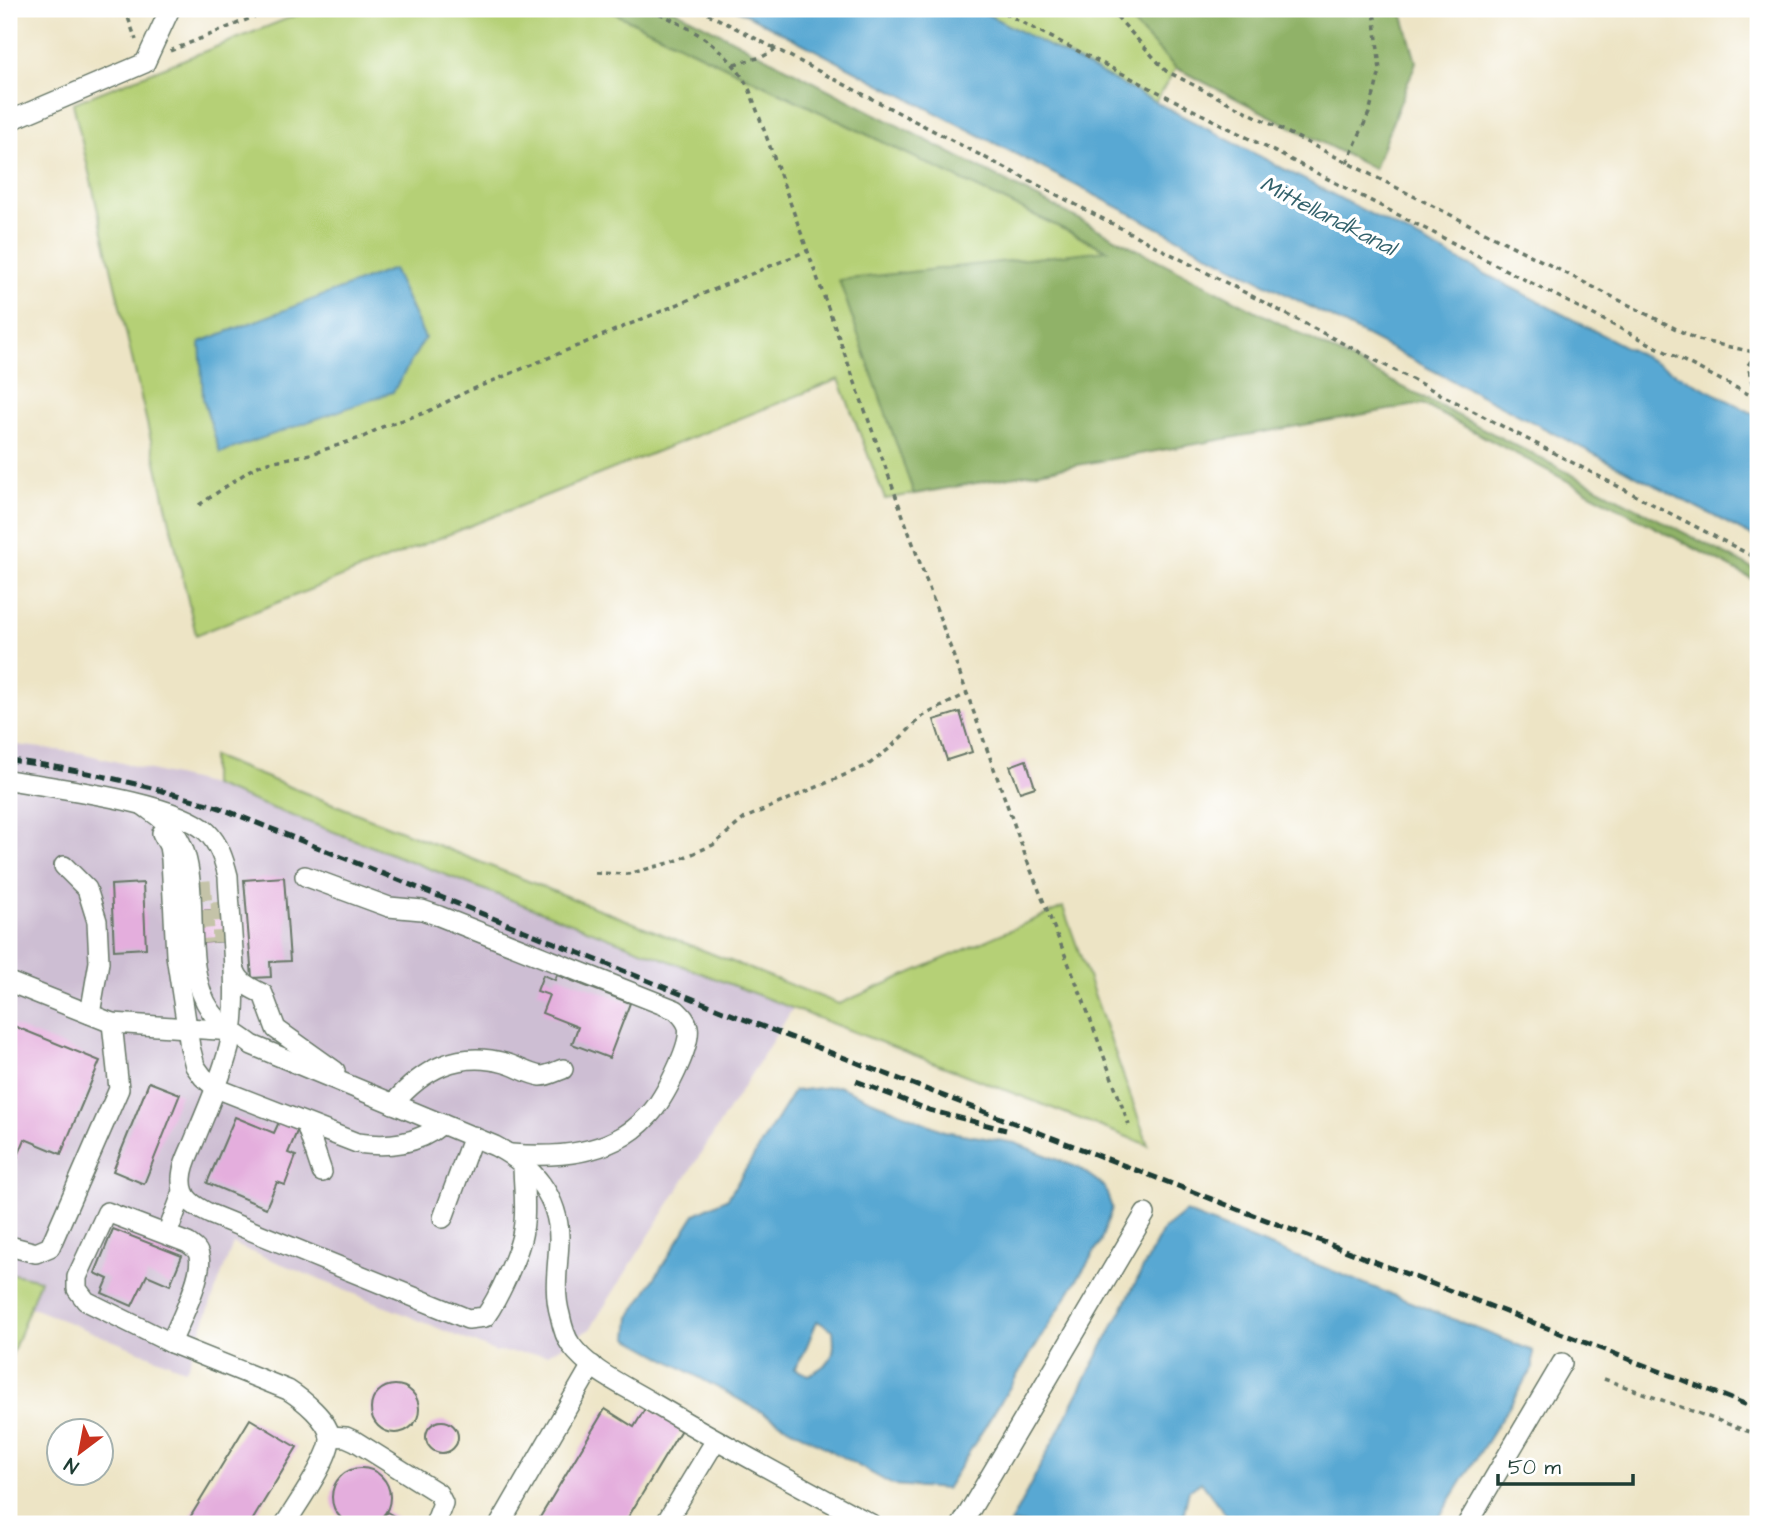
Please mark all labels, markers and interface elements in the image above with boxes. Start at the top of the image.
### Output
water label: Mittellandkanal [1255,168,1404,265]
north arrow [46,1418,116,1488]
scale bar [1498,1442,1632,1486]
text: N [60,1450,84,1480]
text: 50 m [1508,1453,1562,1482]

